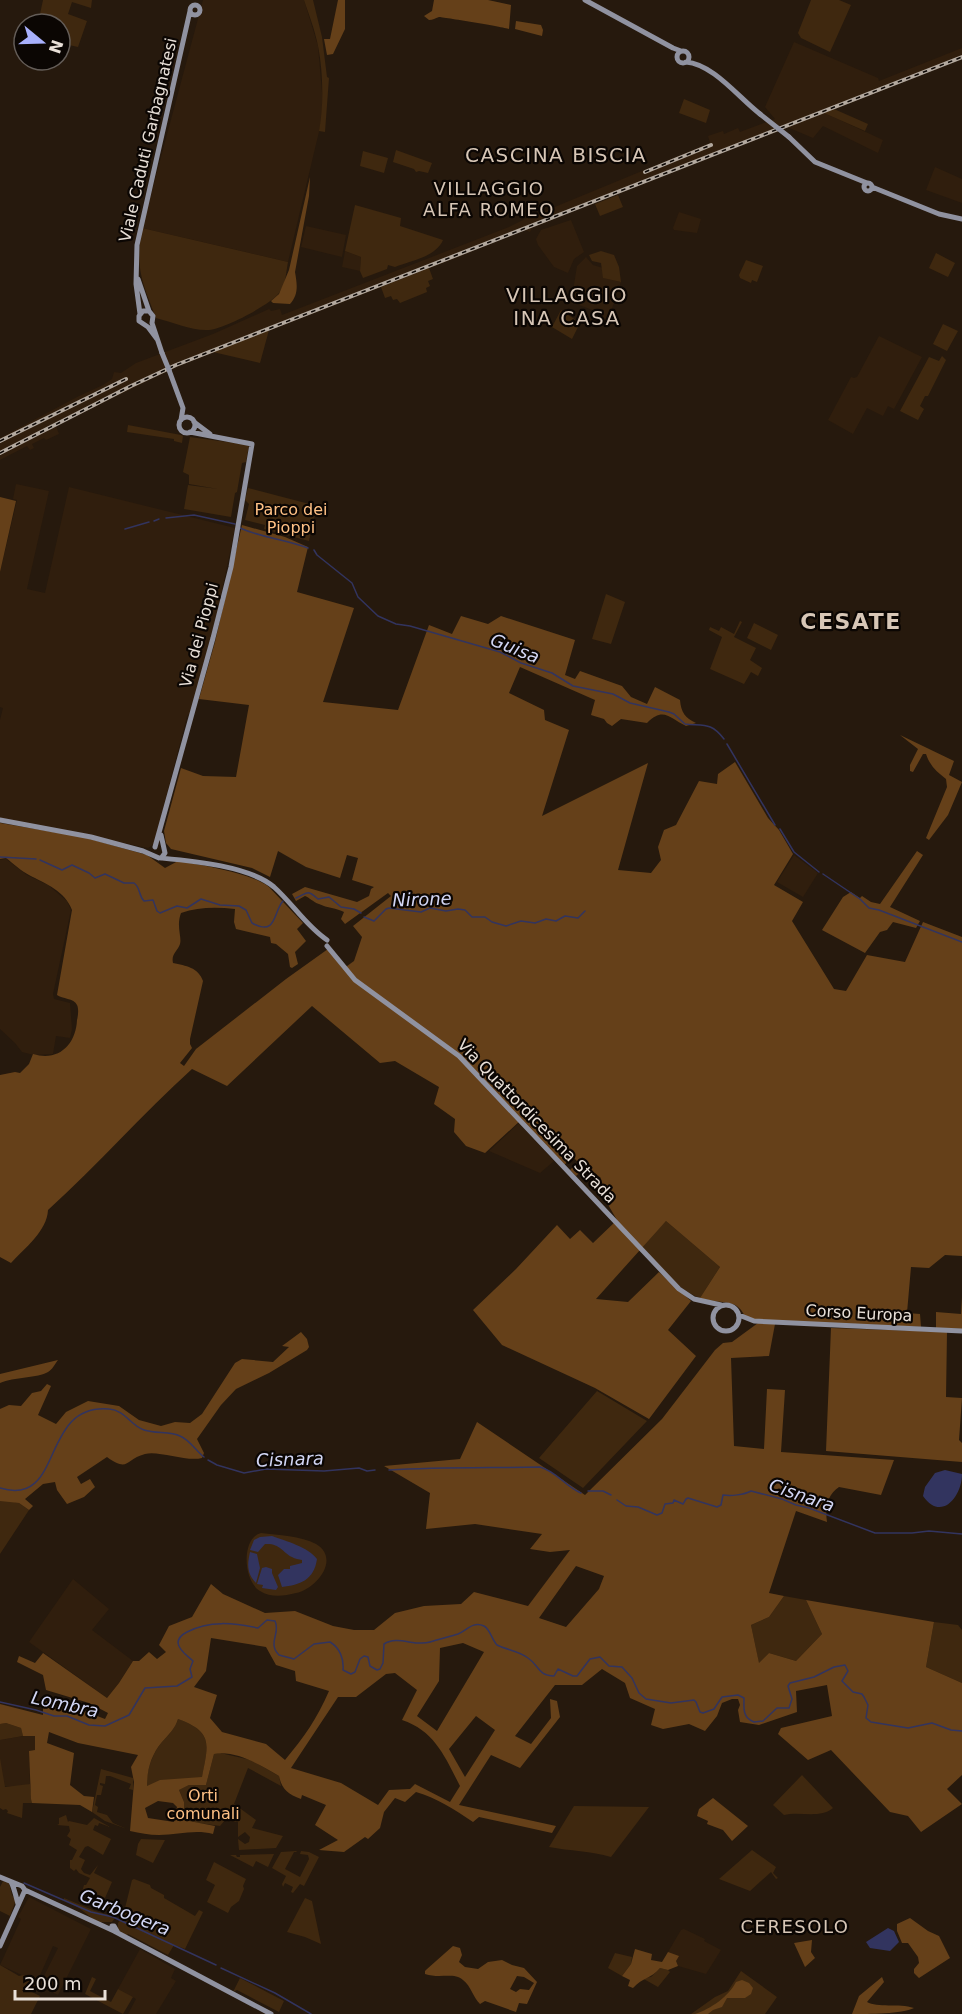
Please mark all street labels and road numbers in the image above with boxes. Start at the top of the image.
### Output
street label: Viale Caduti Garbagnatesi [115,36,181,244]
street label: Via dei Pioppi [176,581,222,689]
street label: Via Quattordicesima Strada [454,1035,620,1207]
street label: Corso Europa [805,1301,913,1325]

